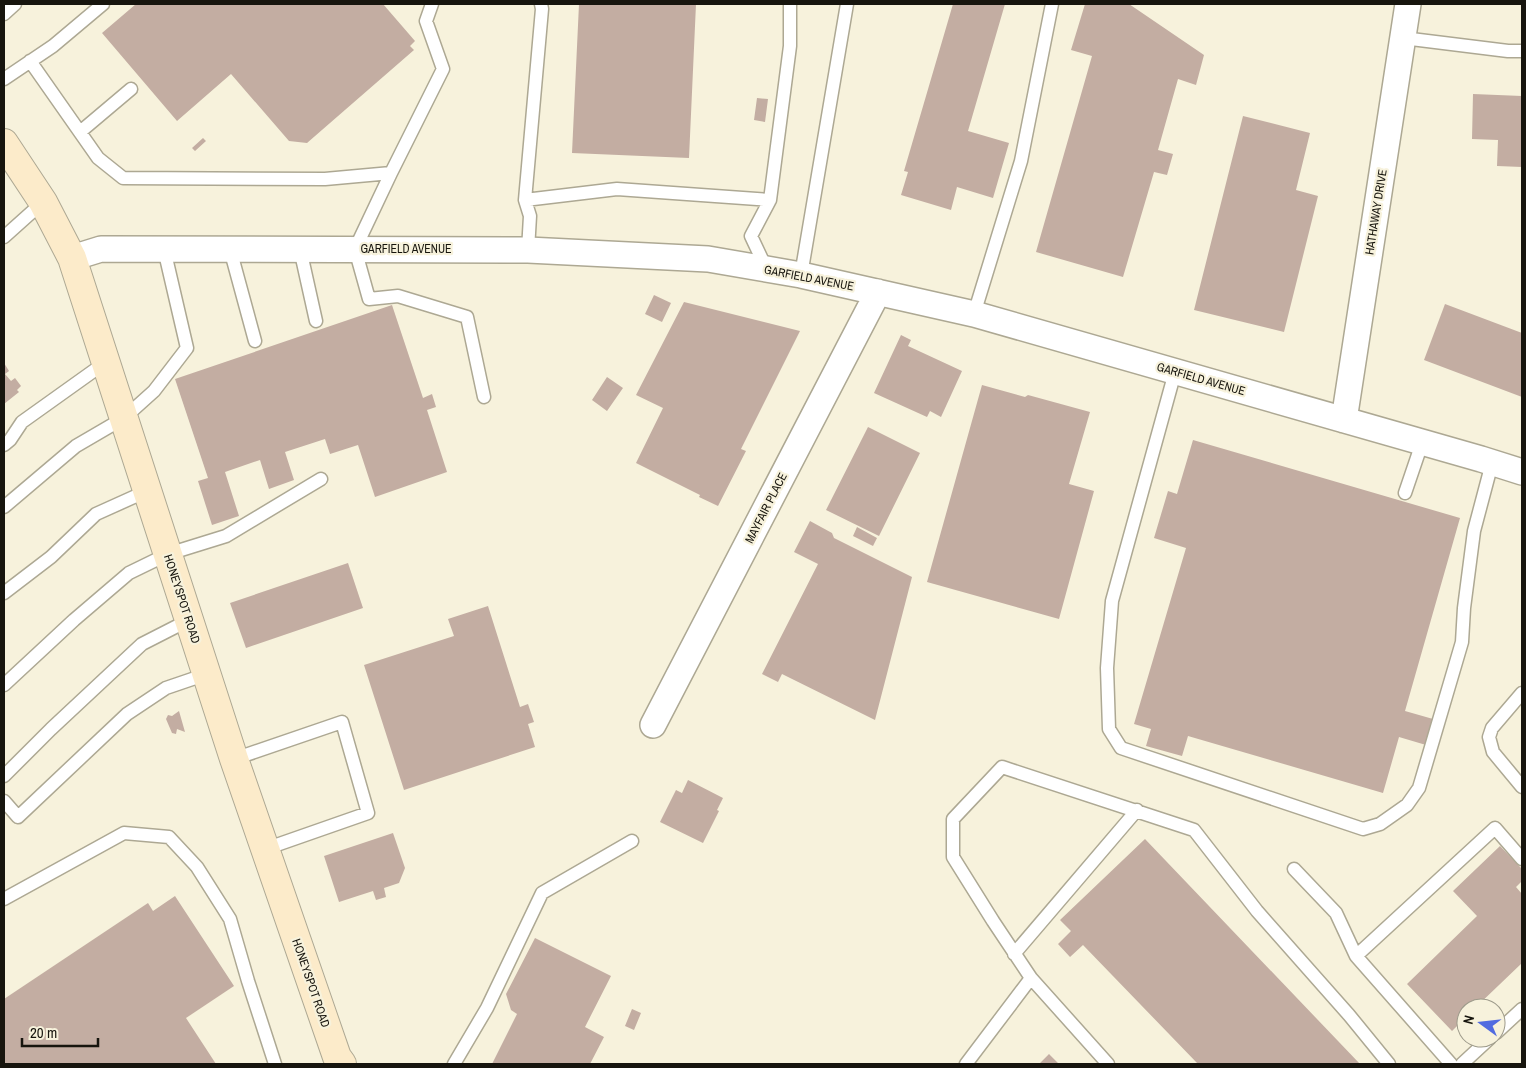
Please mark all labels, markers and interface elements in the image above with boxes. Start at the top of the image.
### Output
street label: HATHAWAY DRIVE [1361,168,1391,256]
street label: GARFIELD AVENUE [360,241,452,257]
street label: GARFIELD AVENUE [763,261,855,295]
street label: GARFIELD AVENUE [1155,359,1247,399]
street label: MAYFAIR PLACE [741,470,791,546]
street label: HONEYSPOT ROAD [160,552,204,646]
street label: HONEYSPOT ROAD [288,937,334,1029]
north arrow [1456,998,1506,1048]
text: N [1459,1013,1478,1026]
scale bar [22,1016,99,1048]
text: 20 m [30,1022,57,1043]

